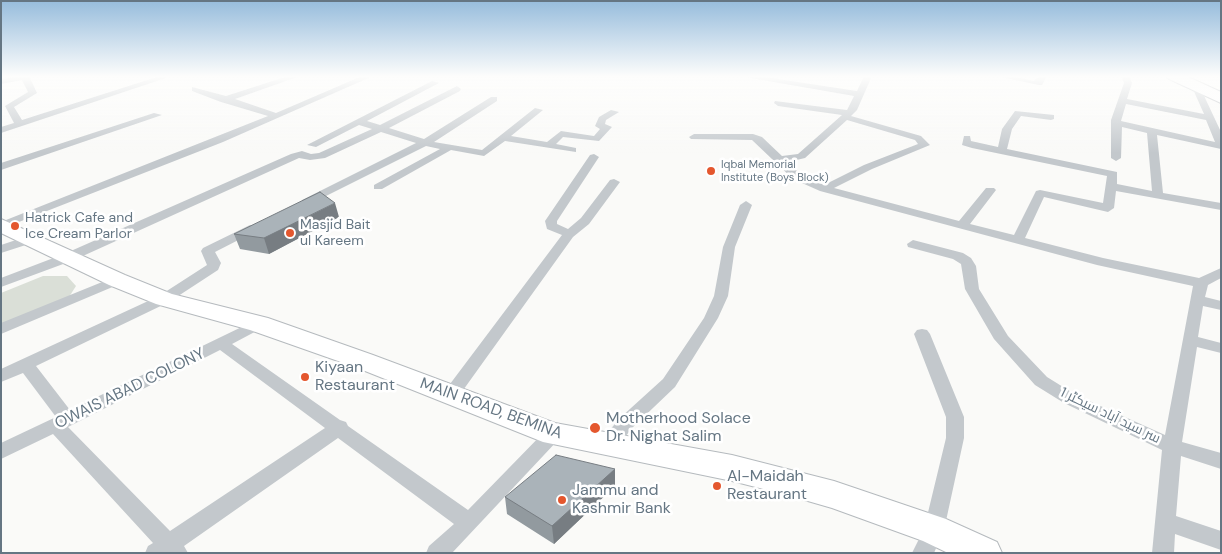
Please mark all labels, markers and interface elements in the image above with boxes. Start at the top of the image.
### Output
place label: Iqbal Memorial Institute (Boys Block) [721,158,829,184]
marker: Iqbal Memorial Institute (Boys Block) [705,165,717,177]
place label: Hatrick Cafe and Ice Cream Parlor [25,210,133,242]
place label: Masjid Bait ul Kareem [300,217,371,250]
marker: Hatrick Cafe and Ice Cream Parlor [9,220,21,232]
marker: Masjid Bait ul Kareem [284,227,296,239]
street label: OWAIS ABAD COLONY [52,344,208,434]
place label: Kiyaan Restaurant [315,358,395,396]
marker: Kiyaan Restaurant [299,371,311,383]
street label: MAIN ROAD, BEMINA [417,374,565,444]
street label: سر سید آباد سیکٹر 1 [1057,384,1163,448]
place label: Motherhood Solace Dr. Nighat Salim [606,409,751,447]
marker: Motherhood Solace Dr. Nighat Salim [588,421,602,435]
place label: Al-Maidah Restaurant [727,467,807,505]
marker: Al-Maidah Restaurant [711,480,723,492]
place label: Jammu and Kashmir Bank [572,481,671,519]
marker: Jammu and Kashmir Bank [556,494,568,506]

